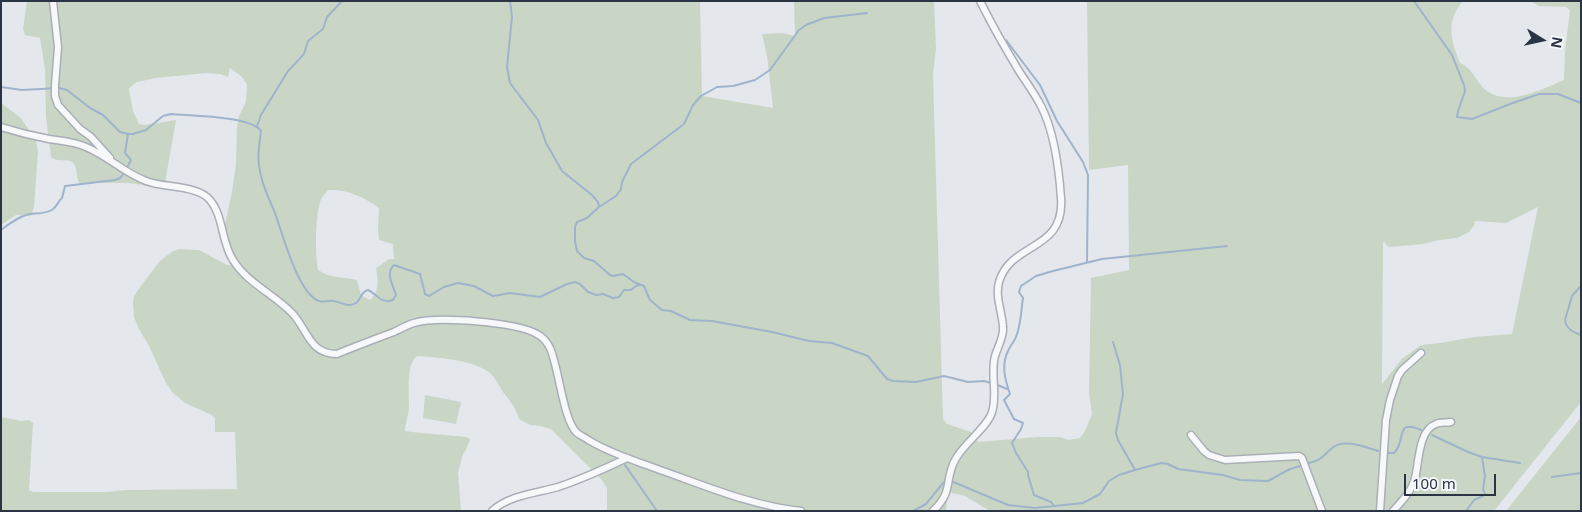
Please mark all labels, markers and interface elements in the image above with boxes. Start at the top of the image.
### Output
north arrow [1517,15,1567,65]
text: N [1547,35,1568,50]
scale bar [1407,464,1500,496]
text: 100 m [1412,473,1456,493]

